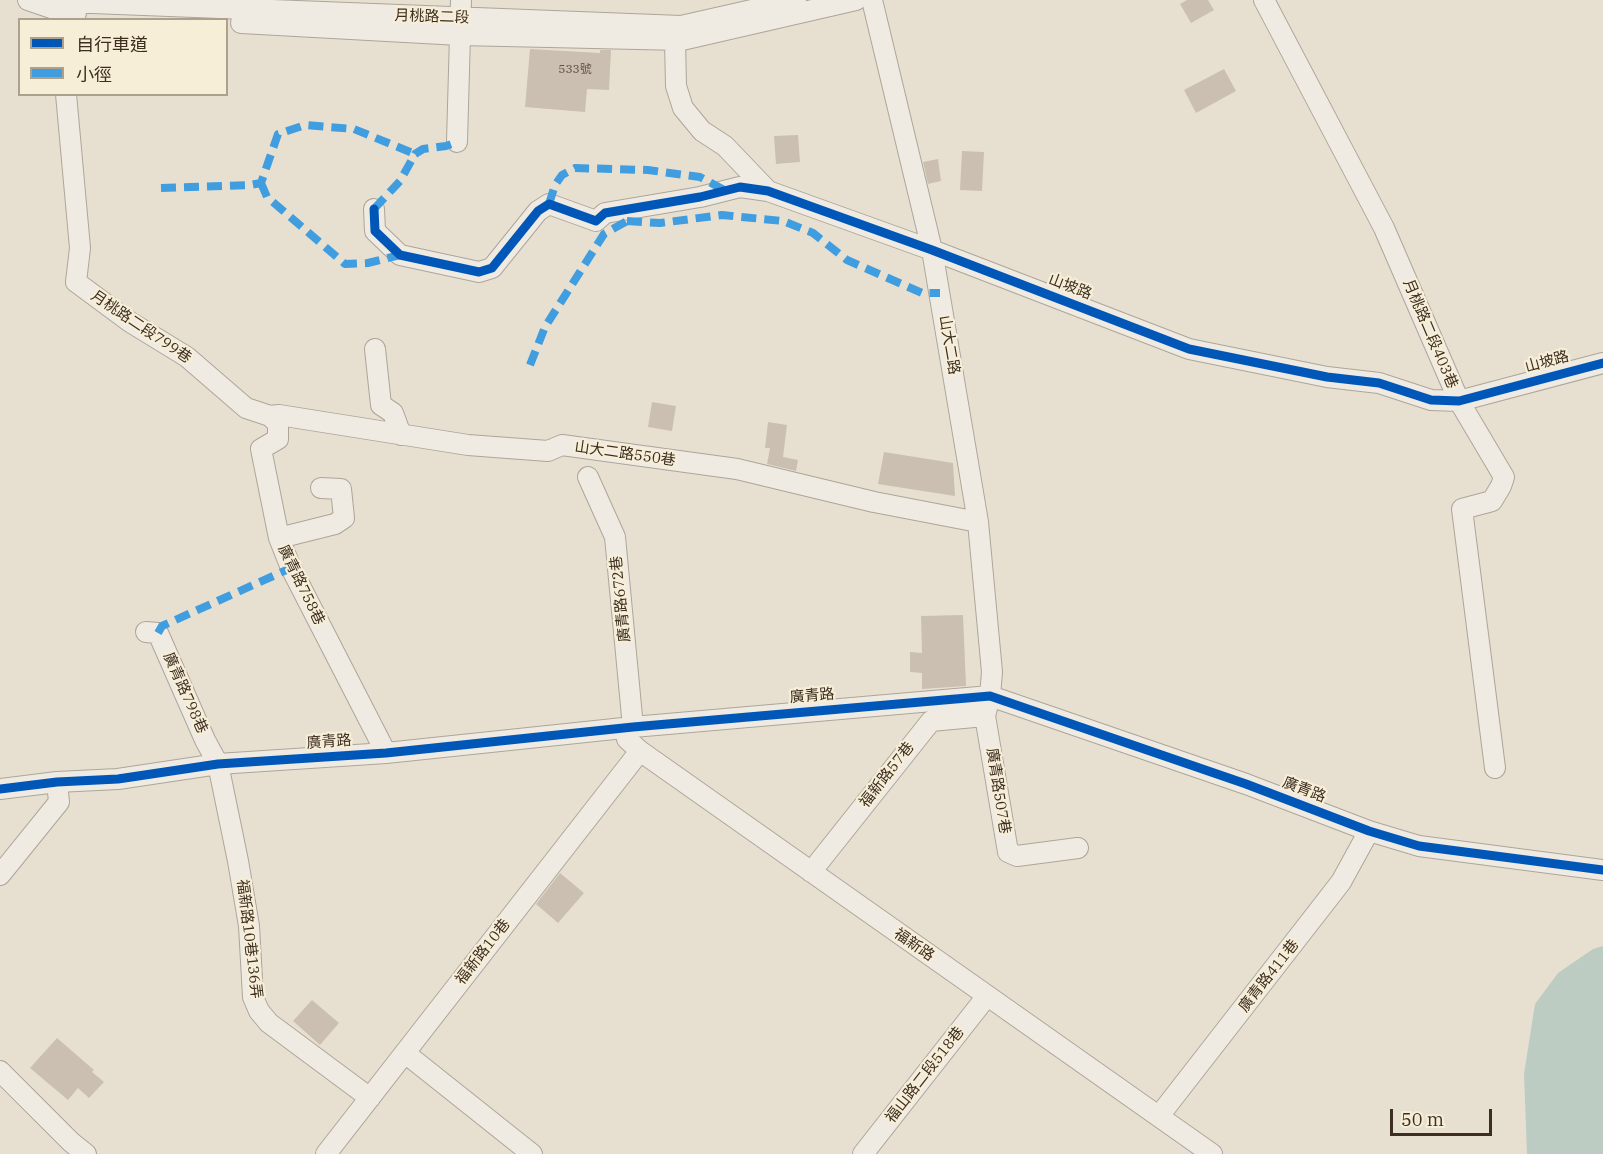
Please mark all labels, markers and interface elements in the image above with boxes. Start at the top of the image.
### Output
street label: 月桃路二段 [394,7,470,27]
legend [18,18,228,96]
text: 自行車道 [76,33,148,56]
text: 小徑 [76,63,112,86]
house number: 533號 [558,63,592,77]
street label: 山坡路 [1046,271,1094,303]
street label: 月桃路二段403巷 [1399,277,1461,391]
street label: 月桃路二段799巷 [87,287,195,367]
street label: 山大二路 [935,314,963,376]
street label: 山坡路 [1523,347,1571,377]
street label: 山大二路550巷 [573,438,677,470]
street label: 廣青路758巷 [274,542,328,628]
street label: 廣青路672巷 [608,555,634,643]
street label: 廣青路798巷 [159,650,211,736]
street label: 廣青路 [789,685,835,707]
street label: 廣青路 [306,731,352,753]
street label: 福新路57巷 [856,739,918,811]
street label: 廣青路507巷 [982,747,1014,835]
street label: 廣青路 [1280,774,1328,806]
street label: 福新路10巷136弄 [233,878,265,1000]
street label: 福新路10巷 [452,916,514,988]
street label: 福新路 [890,925,938,965]
street label: 廣青路411巷 [1235,936,1303,1016]
street label: 福山路二段518巷 [882,1023,968,1127]
scale bar [1393,1097,1495,1135]
text: 50 m [1401,1108,1444,1131]

